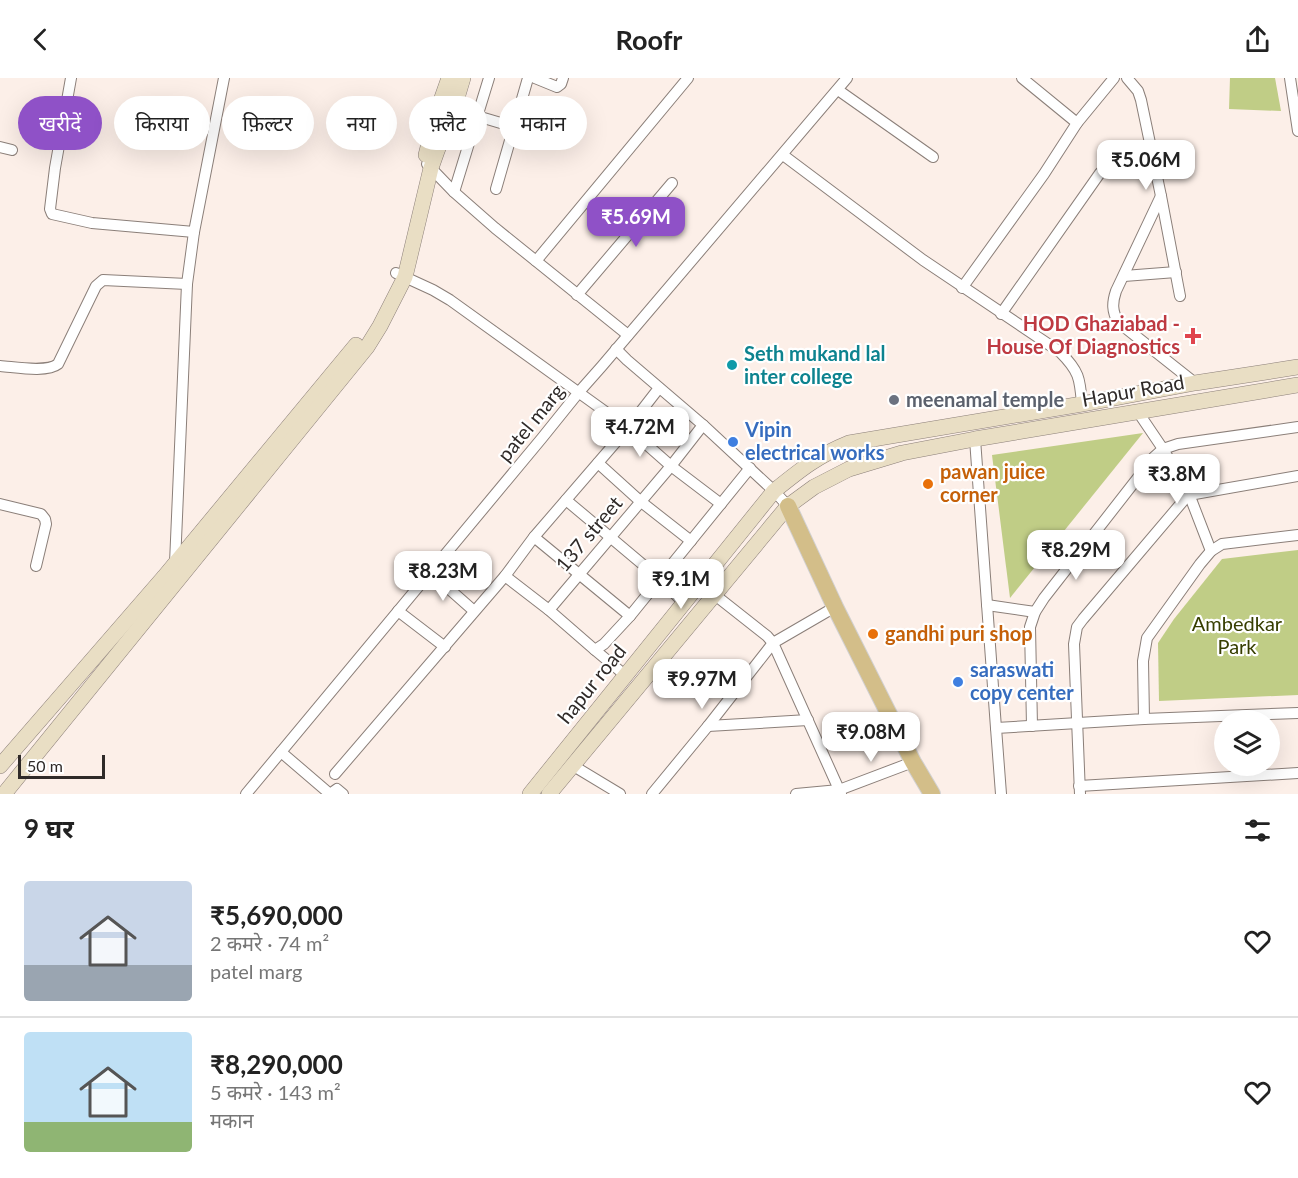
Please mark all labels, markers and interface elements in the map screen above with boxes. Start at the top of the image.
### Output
icon: back [24,23,57,56]
text: Roofr [616,23,682,56]
icon: share [1241,23,1274,56]
chip: खरीदें [18,96,102,150]
chip: किराया [114,96,210,150]
chip: फ़िल्टर [222,96,314,150]
chip: नया [326,96,397,150]
chip: फ़्लैट [409,96,487,150]
chip: मकान [499,96,587,150]
pin: ₹5.06M [1097,140,1195,191]
text: ₹5.06M [1111,147,1181,171]
pin: ₹5.69M [587,197,685,248]
text: ₹5.69M [601,204,671,228]
place label: HOD Ghaziabad - House Of Diagnostics [986,311,1180,358]
marker: HOD Ghaziabad - House Of Diagnostics [1184,327,1202,345]
place label: Seth mukand lal inter college [744,341,886,388]
marker: Seth mukand lal inter college [725,358,739,372]
street label: Hapur Road [1080,369,1186,411]
street label: patel marg [492,379,569,466]
place label: meenamal temple [906,387,1064,411]
marker: meenamal temple [887,393,901,407]
pin: ₹4.72M [591,407,689,458]
text: ₹4.72M [605,414,675,438]
place label: Vipin electrical works [744,417,885,464]
marker: Vipin electrical works [726,435,740,449]
pin: ₹3.8M [1135,454,1219,505]
place label: pawan juice corner [940,459,1046,506]
text: ₹3.8M [1148,461,1206,485]
marker: pawan juice corner [921,477,935,491]
street label: 137 street [550,491,627,576]
pin: ₹8.29M [1027,530,1125,581]
text: ₹8.29M [1041,537,1111,561]
pin: ₹8.23M [394,551,492,602]
text: ₹8.23M [408,558,478,582]
pin: ₹9.1M [639,559,723,610]
text: ₹9.1M [652,566,710,590]
park label: Ambedkar Park [1192,611,1283,658]
place label: gandhi puri shop [885,621,1033,645]
marker: gandhi puri shop [866,627,880,641]
street label: hapur road [552,639,630,728]
place label: saraswati copy center [970,657,1074,704]
pin: ₹9.97M [653,659,751,710]
text: ₹9.97M [667,666,737,690]
marker: saraswati copy center [951,675,965,689]
map controls [1214,710,1280,776]
button: layers [1214,710,1280,776]
pin: ₹9.08M [822,712,920,763]
text: ₹9.08M [836,719,906,743]
scale bar [18,752,105,780]
text: 50 m [27,756,63,775]
text: 9 घर [24,812,74,844]
icon: filters [1241,814,1274,847]
text: ₹5,690,000 [210,899,343,931]
icon: home [72,905,144,977]
icon: heart [1241,925,1274,958]
text: 2 कमरे · 74 m² [210,931,329,955]
text: patel marg [210,959,302,983]
text: ₹8,290,000 [210,1048,343,1080]
icon: home [72,1056,144,1128]
icon: heart [1241,1076,1274,1109]
text: 5 कमरे · 143 m² [210,1080,341,1104]
text: मकान [210,1108,254,1132]

